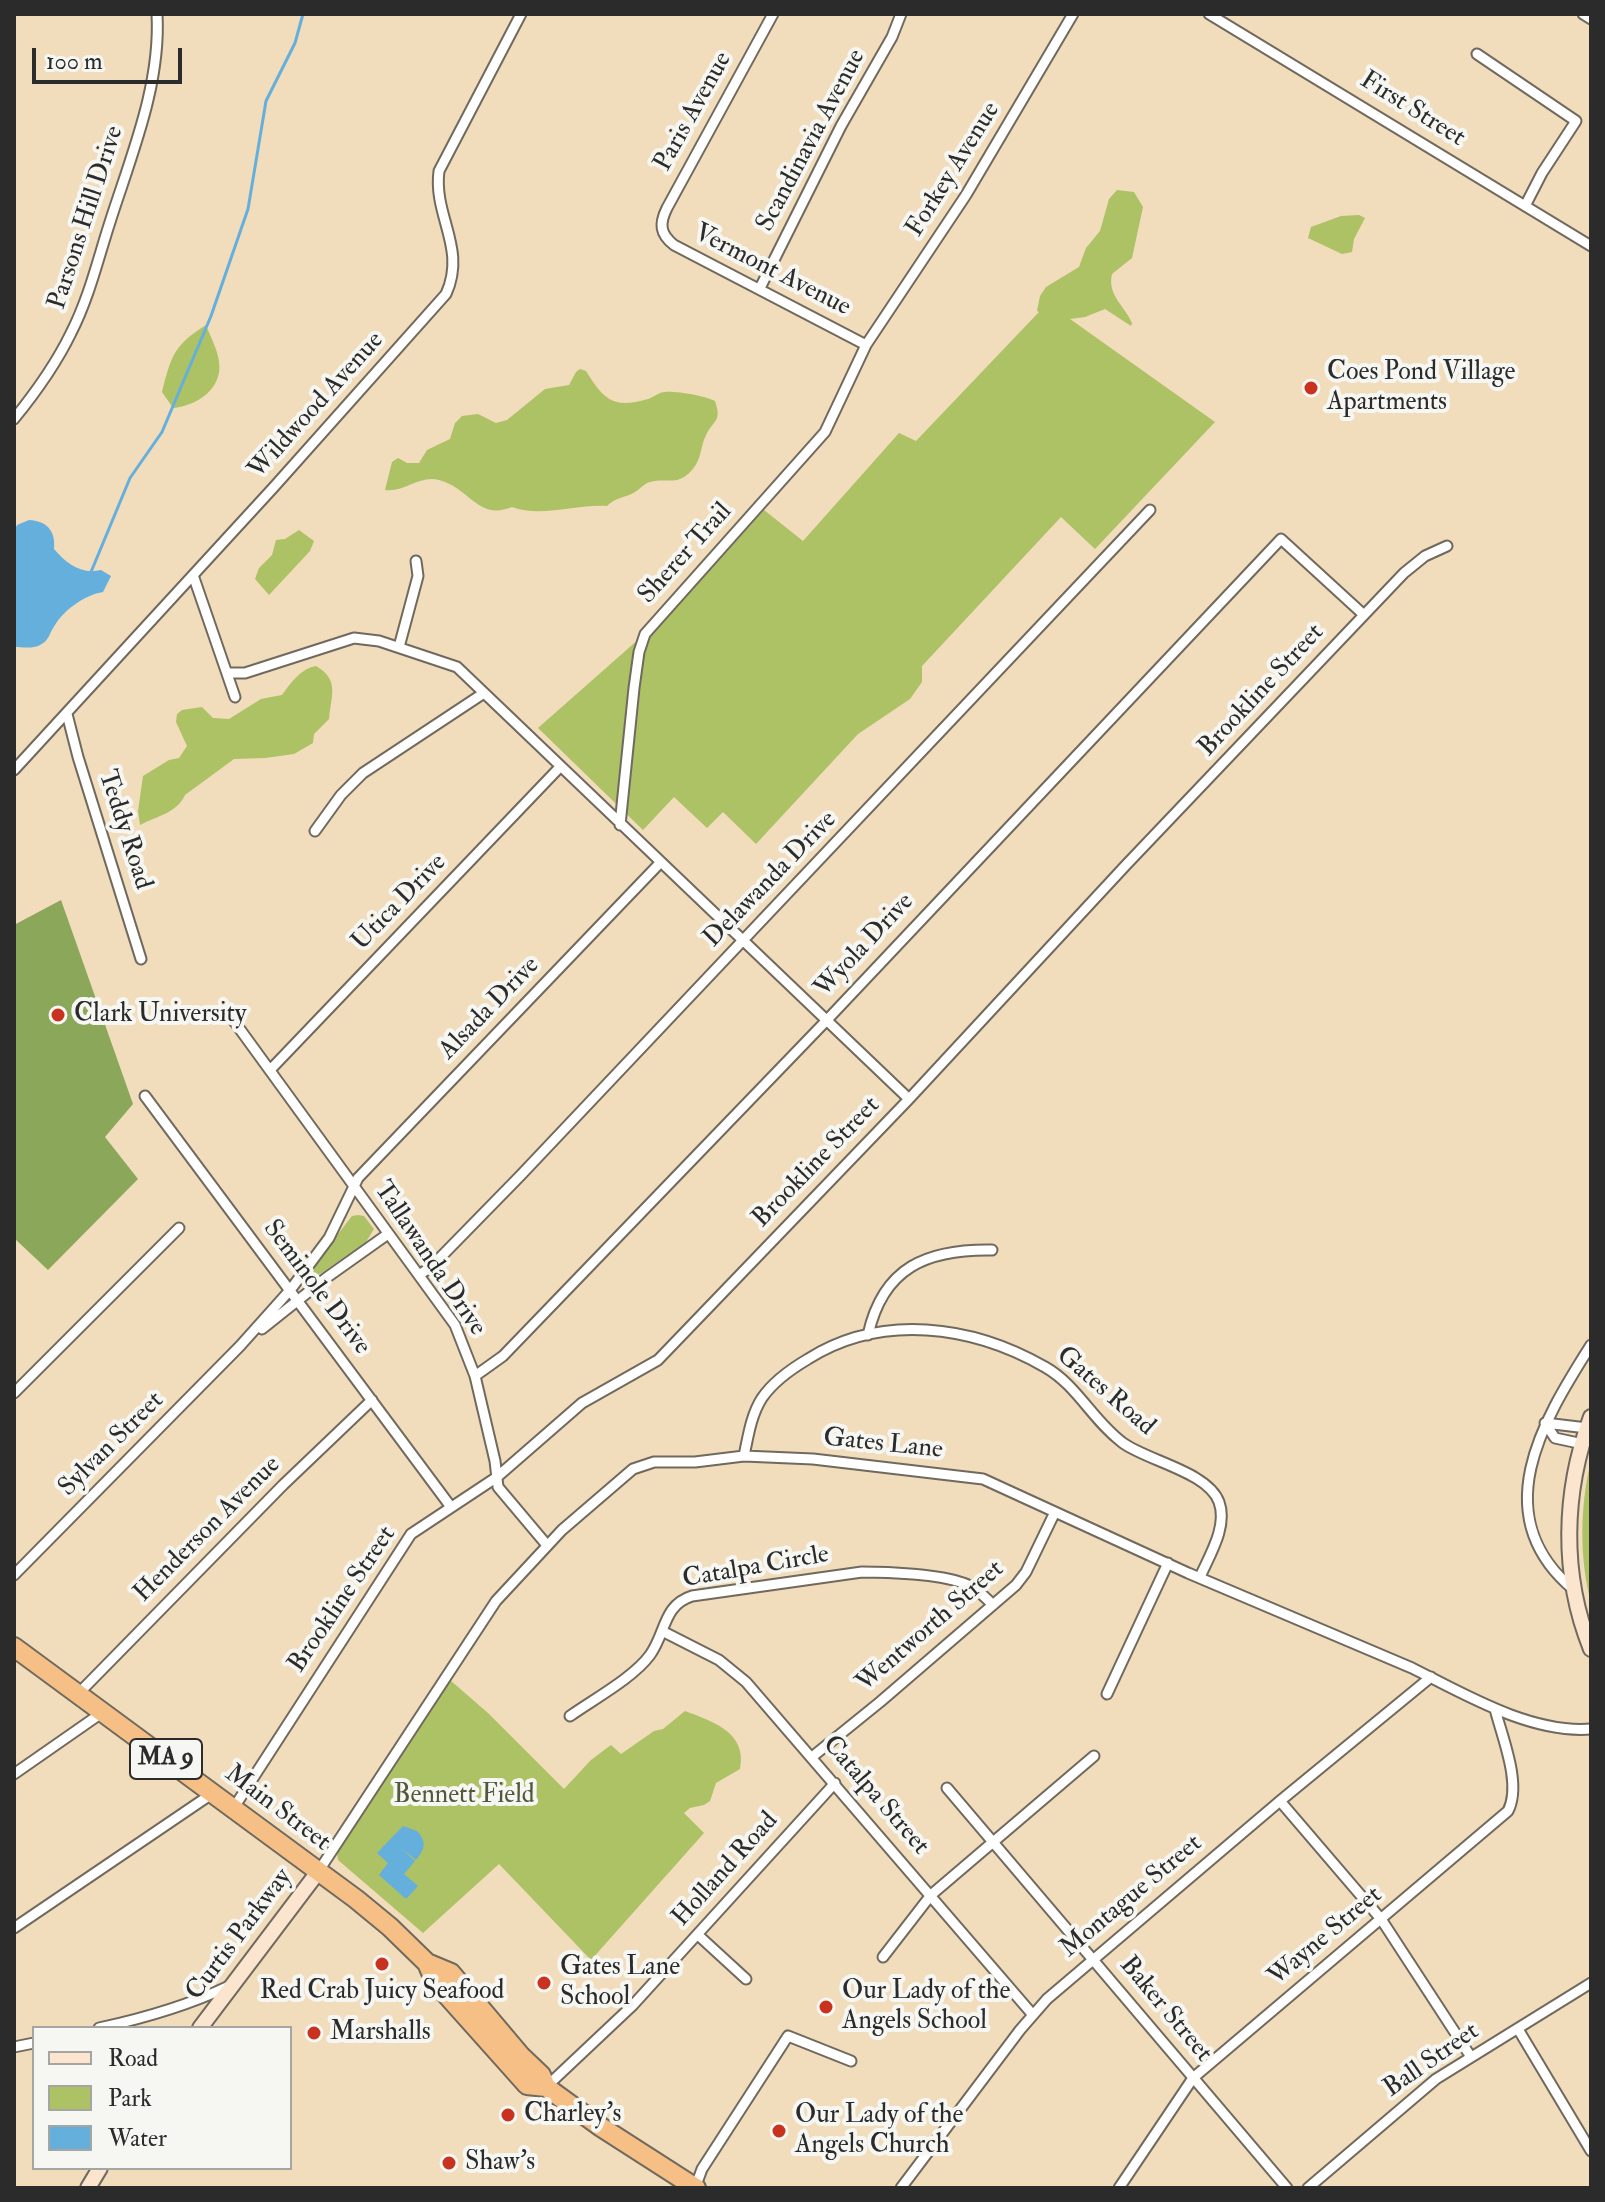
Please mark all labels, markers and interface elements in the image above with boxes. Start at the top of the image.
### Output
scale bar [36,32,186,82]
street label: Scandinavia Avenue [751,45,873,237]
text: 100 m [46,46,103,77]
street label: Paris Avenue [648,47,740,177]
street label: First Street [1354,65,1470,155]
street label: Forkey Avenue [900,97,1008,243]
street label: Parsons Hill Drive [43,122,131,314]
street label: Vermont Avenue [688,218,856,324]
street label: Wildwood Avenue [243,326,391,486]
place label: Coes Pond Village Apartments [1327,357,1515,418]
marker: Coes Pond Village Apartments [1302,379,1320,397]
street label: Sherer Trail [633,497,739,611]
street label: Brookline Street [1193,618,1331,764]
street label: Teddy Road [90,766,158,894]
street label: Delawanda Drive [698,805,844,955]
street label: Utica Drive [346,848,454,958]
street label: Wyola Drive [809,887,921,1005]
street label: Alsada Drive [433,951,547,1067]
place label: Clark University [74,999,246,1031]
marker: Clark University [49,1006,67,1024]
street label: Brookline Street [747,1091,887,1235]
street label: Tallawanda Drive [366,1176,492,1342]
street label: Seminole Drive [255,1214,377,1362]
street label: Gates Road [1049,1341,1161,1443]
street label: Sylvan Street [53,1386,171,1504]
street label: Gates Lane [822,1423,944,1467]
street label: Henderson Avenue [128,1450,288,1610]
street label: Brookline Street [283,1521,403,1679]
street label: Catalpa Circle [680,1540,832,1596]
street label: Wentworth Street [851,1555,1011,1699]
street label: Catalpa Street [815,1730,935,1862]
road number: MA 9 [130,1739,202,1779]
street label: Main Street [218,1759,336,1859]
park label: Bennett Field [393,1780,535,1812]
street label: Holland Road [666,1806,786,1934]
street label: Montague Street [1055,1829,1209,1965]
street label: Curtis Parkway [180,1863,300,2007]
street label: Wayne Street [1263,1881,1389,1993]
street label: Baker Street [1112,1951,1218,2069]
place label: Gates Lane School [560,1952,680,2014]
marker: Red Crab Juicy Seafood [373,1955,391,1973]
marker: Gates Lane School [535,1974,553,1992]
place label: Red Crab Juicy Seafood [260,1976,504,2008]
place label: Our Lady of the Angels School [842,1976,1010,2038]
marker: Our Lady of the Angels School [817,1998,835,2016]
place label: Marshalls [330,2017,431,2049]
street label: Ball Street [1378,2017,1486,2105]
marker: Marshalls [305,2024,323,2042]
legend [32,2026,292,2170]
text: Road [108,2043,158,2074]
text: Park [108,2083,152,2114]
place label: Charley's [524,2099,622,2131]
place label: Our Lady of the Angels Church [795,2100,963,2162]
marker: Charley's [499,2106,517,2124]
marker: Our Lady of the Angels Church [770,2122,788,2140]
text: Water [108,2123,167,2154]
place label: Shaw's [465,2147,535,2179]
marker: Shaw's [440,2154,458,2172]

